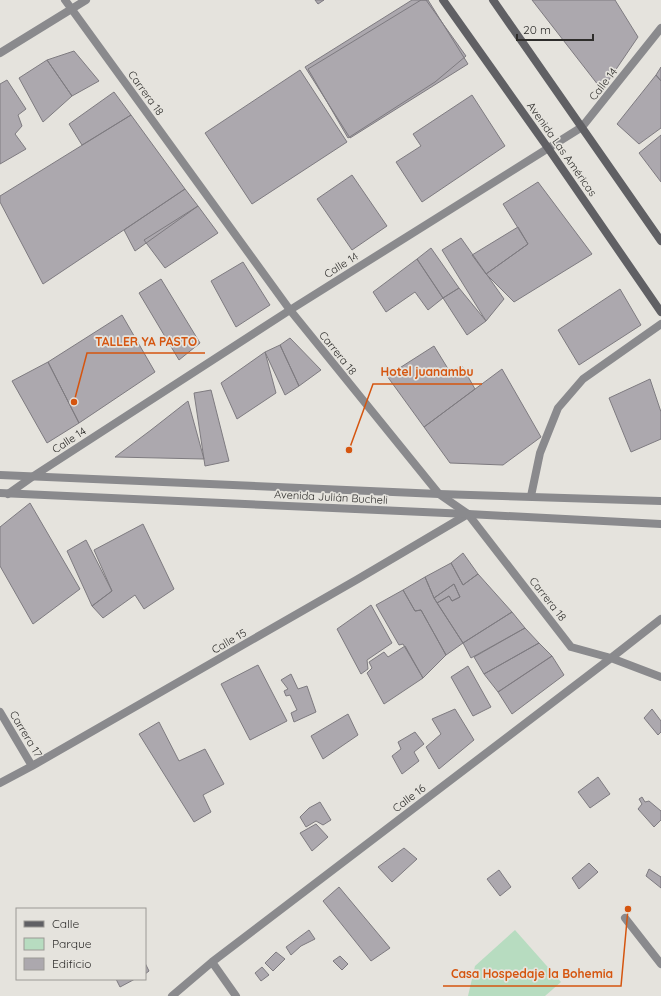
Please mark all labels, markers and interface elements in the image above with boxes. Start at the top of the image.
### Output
scale bar [517,16,593,42]
text: 20 m [523,22,551,37]
street label: Calle 14 [586,65,620,103]
street label: Carrera 18 [125,68,167,118]
street label: Avenida Las Américas [524,99,600,199]
street label: Calle 14 [321,249,361,281]
street label: Carrera 18 [316,328,360,378]
callout: TALLER YA PASTO [87,329,205,353]
text: TALLER YA PASTO [95,334,197,349]
callout: Hotel juanambu [373,360,482,384]
text: Hotel juanambu [381,364,473,379]
street label: Calle 14 [49,424,89,456]
street label: Avenida Julián Bucheli [274,487,388,507]
street label: Carrera 18 [526,574,570,624]
street label: Calle 15 [209,625,249,657]
street label: Carrera 17 [7,708,46,760]
street label: Calle 16 [390,781,428,815]
legend [16,908,146,980]
text: Calle [52,916,80,931]
text: Parque [52,936,92,951]
text: Edificio [52,956,92,971]
callout: Casa Hospedaje la Bohemia [443,962,621,986]
text: Casa Hospedaje la Bohemia [451,966,613,981]

